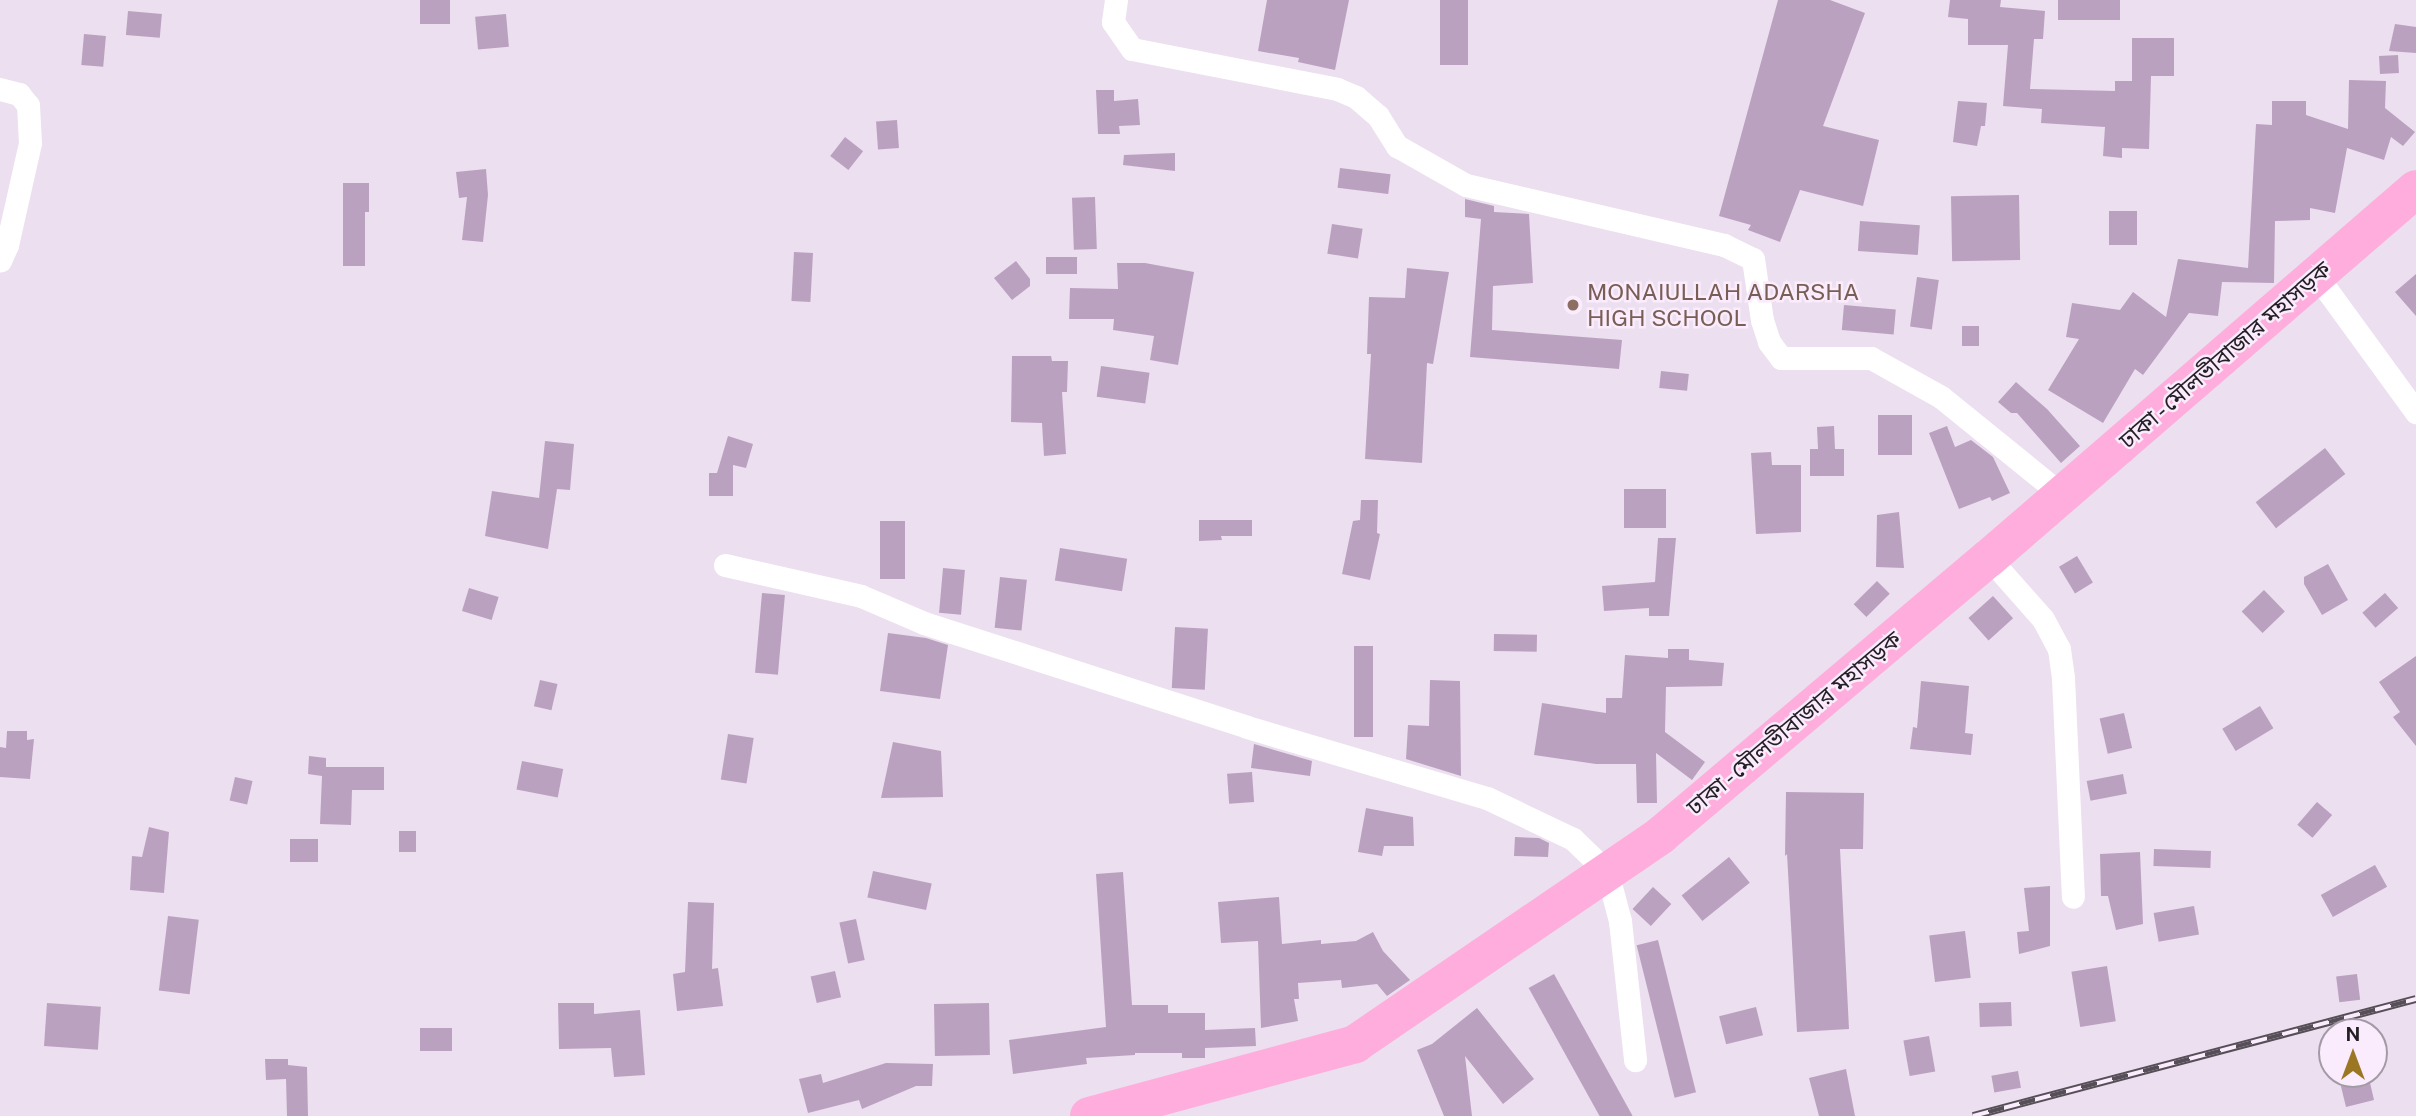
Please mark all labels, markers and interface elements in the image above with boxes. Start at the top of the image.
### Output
street label: ঢাকা - মৌলভীবাজার মহাসড়ক [2111,254,2339,456]
place label: MONAIULLAH ADARSHA HIGH SCHOOL [1587,278,1859,332]
marker: MONAIULLAH ADARSHA HIGH SCHOOL [1565,297,1581,313]
street label: ঢাকা - মৌলভীবাজার মহাসড়ক [1679,623,1909,823]
north arrow [2318,1018,2388,1088]
text: N [2346,1023,2360,1045]

